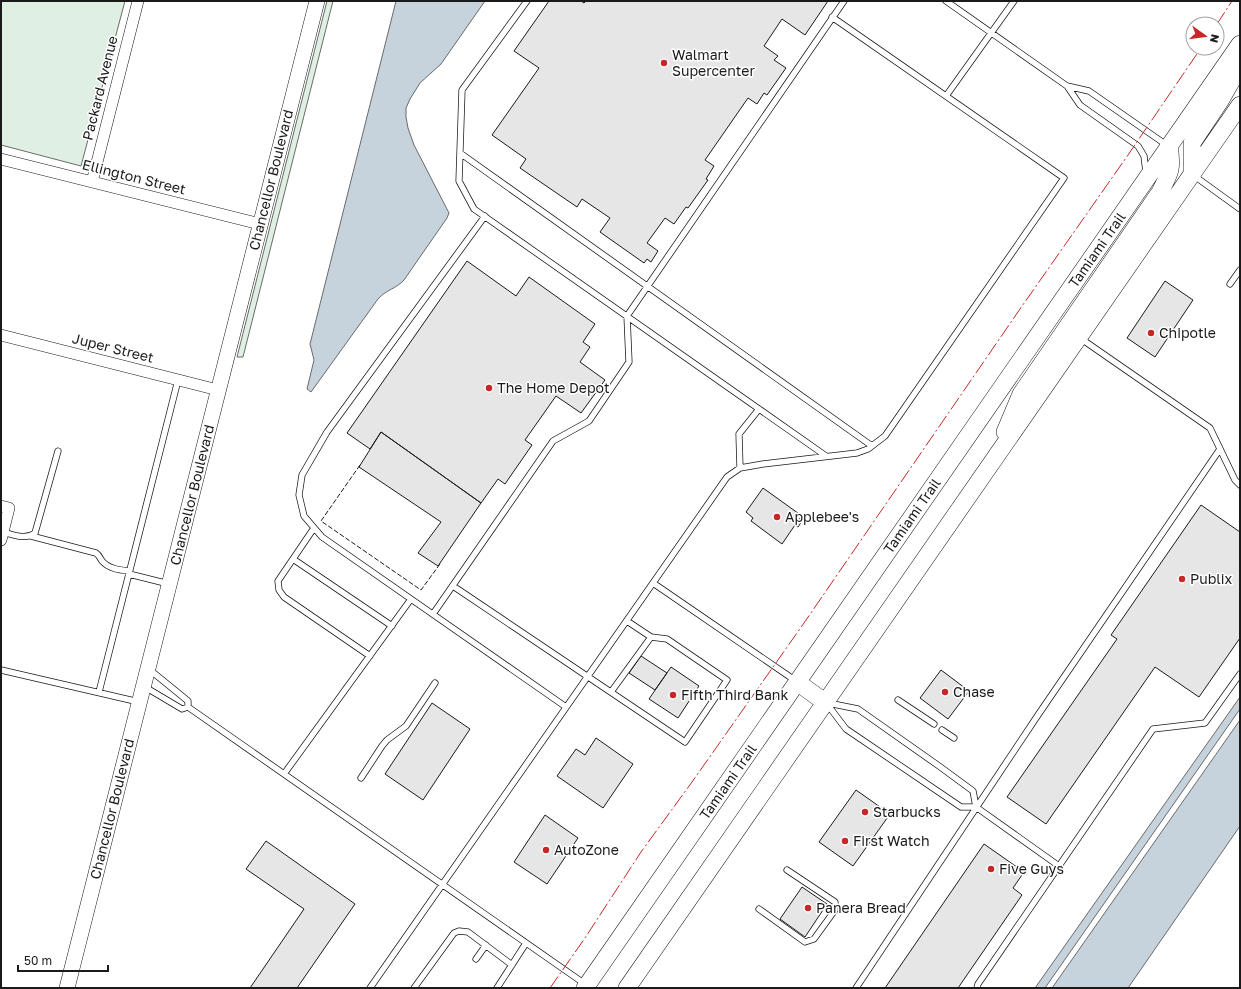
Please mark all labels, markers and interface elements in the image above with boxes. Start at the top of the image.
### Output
north arrow [1185,16,1225,56]
text: N [1208,33,1223,44]
street label: Packard Avenue [78,34,121,142]
place label: Walmart Supercenter [672,46,755,79]
marker: Walmart Supercenter [659,58,669,68]
street label: Chancellor Boulevard [245,108,296,252]
street label: Ellington Street [81,155,188,198]
street label: Tamiami Trail [1064,209,1129,291]
place label: Chipotle [1159,324,1216,341]
marker: Chipotle [1146,328,1156,338]
street label: Juper Street [71,329,156,366]
place label: The Home Depot [497,379,610,396]
marker: The Home Depot [484,383,494,393]
street label: Chancellor Boulevard [166,423,217,567]
street label: Tamiami Trail [879,475,944,557]
place label: Applebee's [785,508,859,525]
marker: Applebee's [772,512,782,522]
place label: Publix [1190,570,1232,587]
marker: Publix [1177,574,1187,584]
place label: Chase [953,683,995,700]
place label: Fifth Third Bank [681,686,788,703]
marker: Chase [940,687,950,697]
marker: Fifth Third Bank [668,690,678,700]
street label: Chancellor Boulevard [86,737,137,881]
street label: Tamiami Trail [695,741,760,823]
place label: Starbucks [873,803,941,820]
marker: Starbucks [860,807,870,817]
place label: First Watch [853,832,930,849]
marker: First Watch [840,836,850,846]
place label: AutoZone [554,841,619,858]
marker: AutoZone [541,845,551,855]
place label: Five Guys [999,860,1064,877]
marker: Five Guys [986,864,996,874]
place label: Panera Bread [816,899,906,916]
marker: Panera Bread [803,903,813,913]
scale bar [18,947,108,973]
text: 50 m [24,953,52,968]

